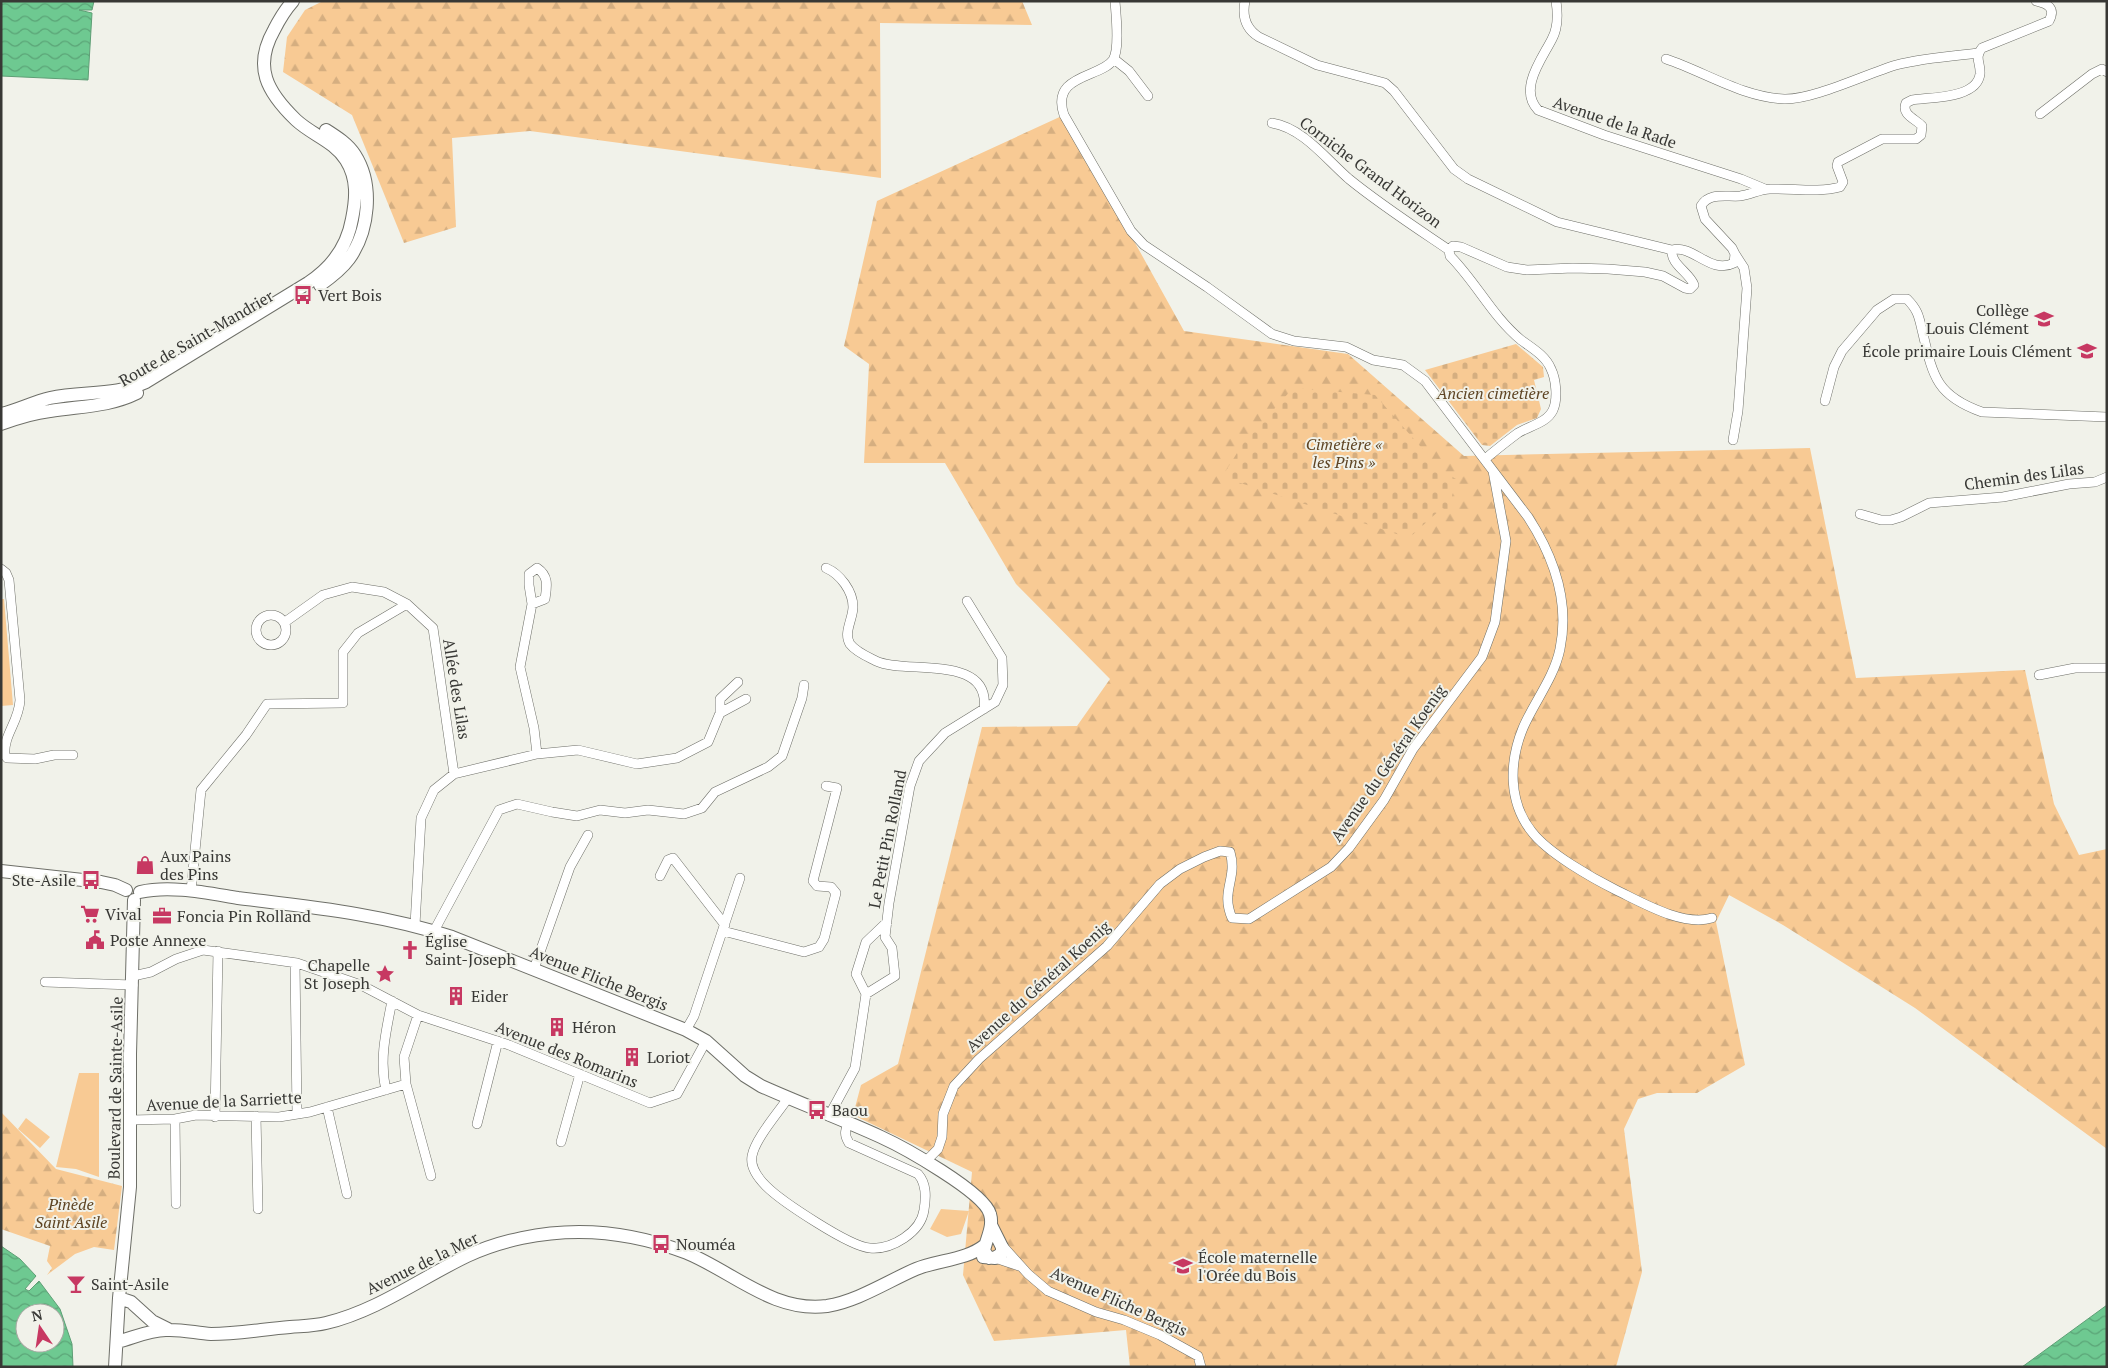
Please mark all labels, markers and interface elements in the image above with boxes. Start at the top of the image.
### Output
street label: Avenue de la Rade [1550,91,1680,153]
street label: Corniche Grand Horizon [1295,111,1447,233]
street label: Route de Saint-Mandrier [115,284,278,391]
bus stop icon: Vert Bois [292,284,314,306]
place label: Vert Bois [318,284,382,306]
place label: Collège Louis Clément [1926,299,2029,339]
school or university icon: Collège Louis Clément [2033,308,2055,330]
place label: École primaire Louis Clément [1862,340,2072,362]
school or university icon: École primaire Louis Clément [2076,340,2098,362]
park label: Ancien cimetière [1436,382,1549,404]
park label: Cimetière « les Pins » [1306,433,1383,473]
street label: Chemin des Lilas [1963,457,2085,495]
street label: Allée des Lilas [438,637,476,741]
street label: Avenue du Général Koenig [1325,680,1451,846]
street label: Le Petit Pin Rolland [863,768,911,910]
place label: Aux Pains des Pins [160,845,231,885]
shop icon: Aux Pains des Pins [134,854,156,876]
place label: Ste-Asile [12,869,76,891]
bus stop icon: Ste-Asile [80,869,102,891]
supermarket icon: Vival [79,903,101,925]
place label: Vival [105,903,142,925]
office icon: Foncia Pin Rolland [151,905,173,927]
place label: Foncia Pin Rolland [177,905,311,927]
street label: Avenue du Général Koenig [961,915,1115,1057]
public building icon: Poste Annexe [84,929,106,951]
place label: Poste Annexe [110,929,206,951]
place label: Église Saint-Joseph [425,930,516,970]
church icon: Église Saint-Joseph [399,939,421,961]
street label: Avenue Fliche Bergis [526,940,672,1016]
place label: Chapelle St Joseph [304,954,371,994]
place icon: Chapelle St Joseph [374,963,396,985]
building icon: Eider [445,985,467,1007]
place label: Eider [471,985,509,1007]
street label: Boulevard de Sainte-Asile [102,996,128,1180]
street label: Avenue des Romarins [492,1015,642,1093]
building icon: Héron [546,1016,568,1038]
place label: Héron [572,1016,617,1038]
building icon: Loriot [621,1046,643,1068]
place label: Loriot [647,1046,690,1068]
street label: Avenue de la Sarriette [146,1086,302,1116]
bus stop icon: Baou [806,1099,828,1121]
place label: Baou [832,1099,868,1121]
park label: Pinède Saint Asile [35,1193,107,1233]
street label: Avenue de la Mer [362,1226,482,1300]
bus stop icon: Nouméa [650,1233,672,1255]
place label: Nouméa [676,1233,736,1255]
place label: École maternelle l'Orée du Bois [1198,1246,1317,1286]
school or university icon: École maternelle l'Orée du Bois [1172,1255,1194,1277]
street label: Avenue Fliche Bergis [1047,1261,1191,1341]
bar icon: Saint-Asile [65,1273,87,1295]
place label: Saint-Asile [91,1273,169,1295]
north arrow [15,1303,65,1353]
text: N [30,1304,45,1325]

